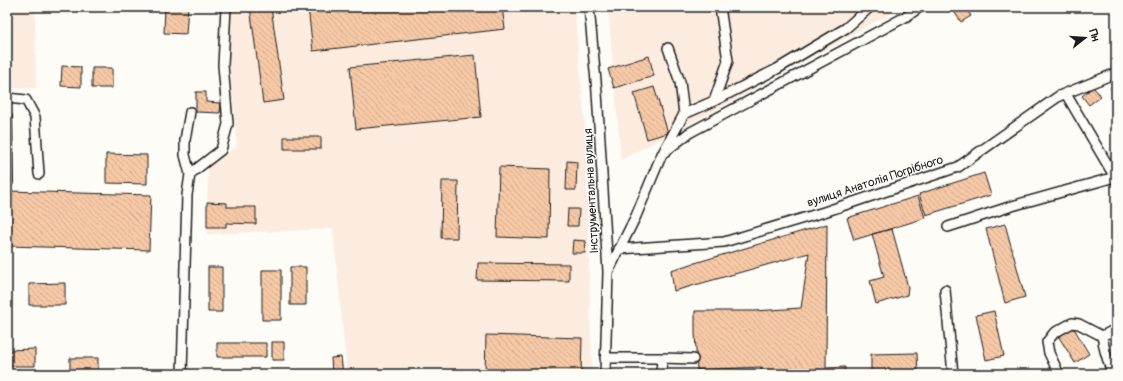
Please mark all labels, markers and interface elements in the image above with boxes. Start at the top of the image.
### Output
north arrow [1065,18,1105,58]
text: Пн [1086,28,1102,43]
street label: Інструментальна вулиця [581,128,602,254]
street label: вулиця Анатолія Погрібного [805,152,946,211]

